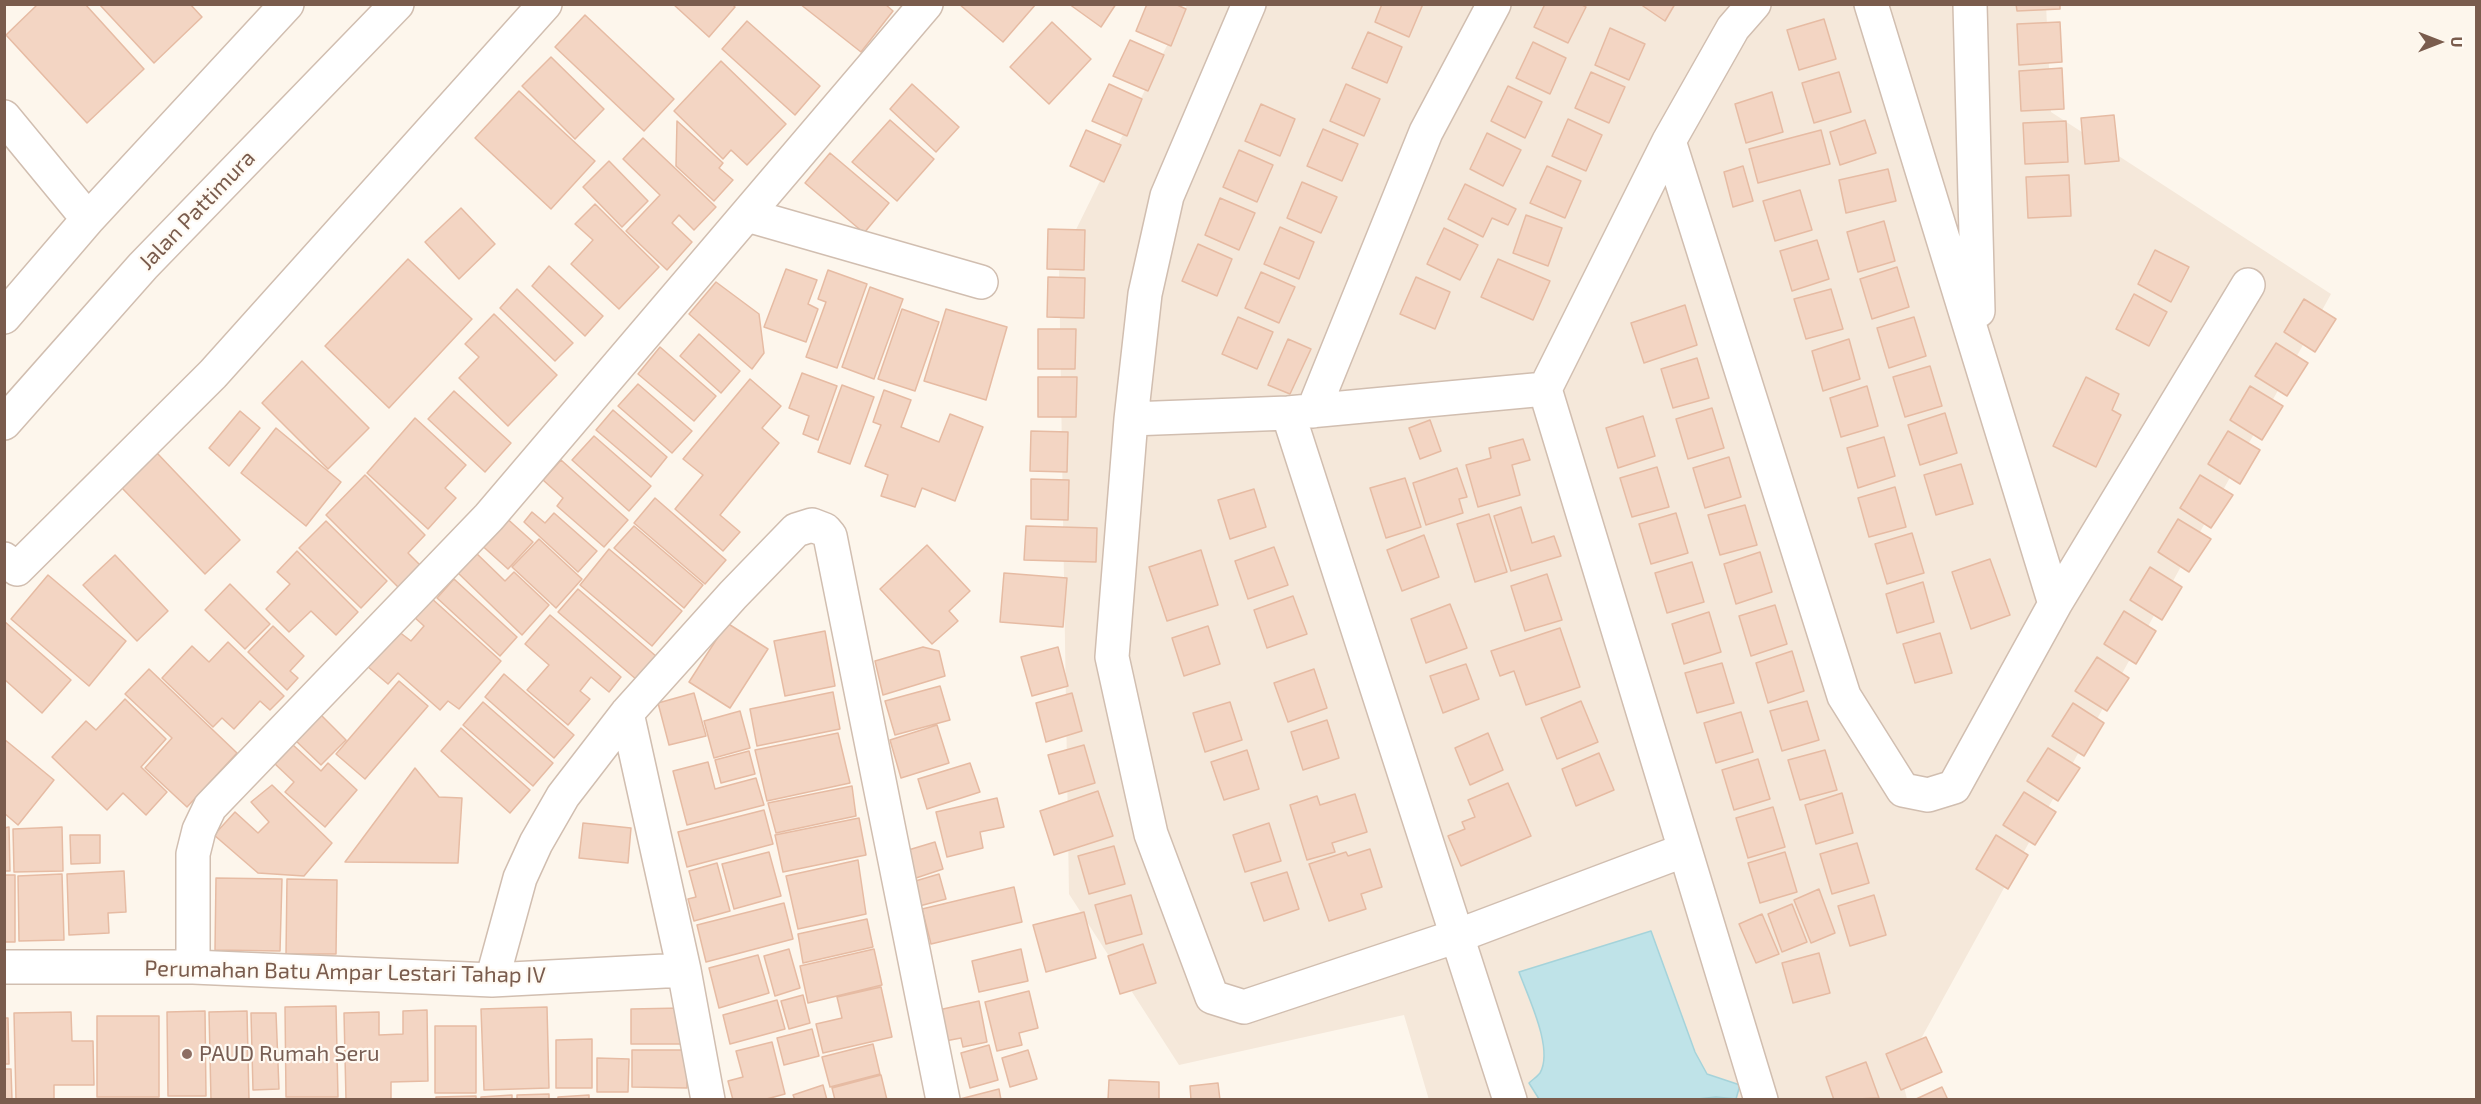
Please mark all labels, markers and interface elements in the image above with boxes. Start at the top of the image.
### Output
north arrow [2409,12,2469,72]
text: U [2448,37,2467,47]
street label: Jalan Pattimura [133,145,261,275]
street label: Perumahan Batu Ampar Lestari Tahap IV [144,955,546,989]
place label: PAUD Rumah Seru [199,1041,380,1067]
marker: PAUD Rumah Seru [180,1047,194,1061]

